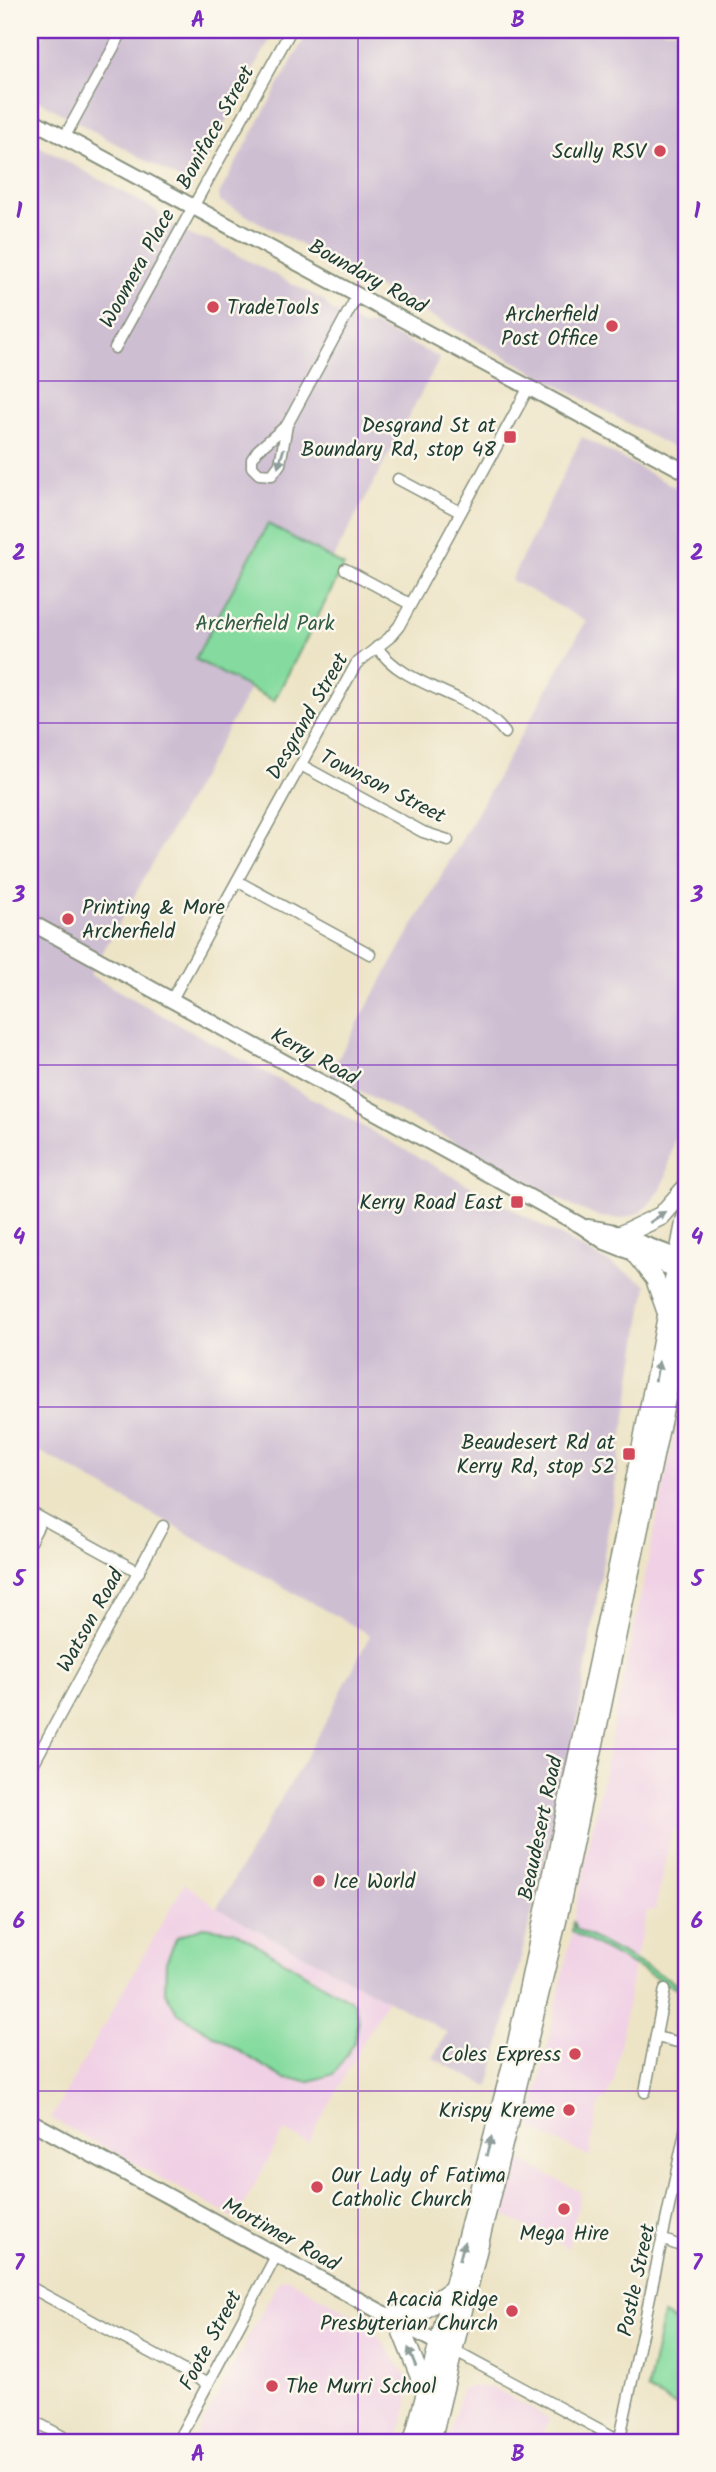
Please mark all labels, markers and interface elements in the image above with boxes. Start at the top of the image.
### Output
text: A [191,3,205,39]
text: B [511,3,525,39]
street label: Boniface Street [169,59,264,196]
place label: Scully RSV [552,136,648,169]
marker: Scully RSV [652,143,668,159]
text: 1 [16,194,23,230]
text: 1 [694,194,701,230]
street label: Woomera Place [92,203,185,334]
street label: Boundary Road [302,231,433,324]
place label: TradeTools [227,292,319,325]
marker: TradeTools [205,299,221,315]
place label: Archerfield Post Office [501,299,599,356]
marker: Archerfield Post Office [604,318,620,334]
place label: Desgrand St at Boundary Rd, stop 48 [301,410,497,467]
marker: Desgrand St at Boundary Rd, stop 48 [502,429,518,445]
one-way arrow [276,448,286,469]
text: 2 [12,536,26,572]
text: 2 [690,536,704,572]
park label: Archerfield Park [195,608,335,641]
street label: Desgrand Street [258,646,359,787]
street label: Townson Street [314,741,452,834]
text: 3 [12,878,26,914]
text: 3 [690,878,704,914]
place label: Printing & More Archerfield [82,892,225,949]
marker: Printing & More Archerfield [60,911,76,927]
street label: Kerry Road [264,1020,365,1095]
place label: Kerry Road East [359,1187,504,1220]
marker: Kerry Road East [509,1194,525,1210]
one-way arrow [648,1211,667,1224]
text: 4 [13,1220,26,1256]
text: 4 [691,1220,704,1256]
one-way arrow [651,1360,662,1382]
place label: Beaudesert Rd at Kerry Rd, stop 52 [456,1427,616,1484]
marker: Beaudesert Rd at Kerry Rd, stop 52 [621,1446,637,1462]
text: 5 [12,1562,27,1598]
street label: Watson Road [49,1562,134,1679]
text: 5 [690,1562,705,1598]
street label: Beaudesert Road [510,1753,573,1903]
place label: Ice World [333,1866,416,1899]
marker: Ice World [311,1873,327,1889]
text: 6 [13,1904,25,1940]
text: 6 [691,1904,703,1940]
place label: Coles Express [441,2039,561,2072]
marker: Coles Express [567,2046,583,2062]
place label: Krispy Kreme [438,2095,556,2128]
marker: Krispy Kreme [561,2102,577,2118]
one-way arrow [485,2135,495,2156]
place label: Our Lady of Fatima Catholic Church [331,2160,506,2217]
marker: Our Lady of Fatima Catholic Church [309,2179,325,2195]
street label: Mortimer Road [216,2189,345,2281]
marker: Mega Hire [556,2201,572,2217]
place label: Mega Hire [519,2218,609,2251]
street label: Postle Street [609,2220,666,2340]
one-way arrow [457,2240,468,2262]
text: 7 [14,2246,26,2282]
text: 7 [692,2246,704,2282]
street label: Foote Street [171,2284,252,2397]
place label: Acacia Ridge Presbyterian Church [320,2284,499,2341]
marker: Acacia Ridge Presbyterian Church [504,2303,520,2319]
one-way arrow [407,2346,418,2367]
place label: The Murri School [286,2371,436,2404]
marker: The Murri School [264,2378,280,2394]
text: A [191,2437,205,2472]
text: B [511,2437,525,2472]

